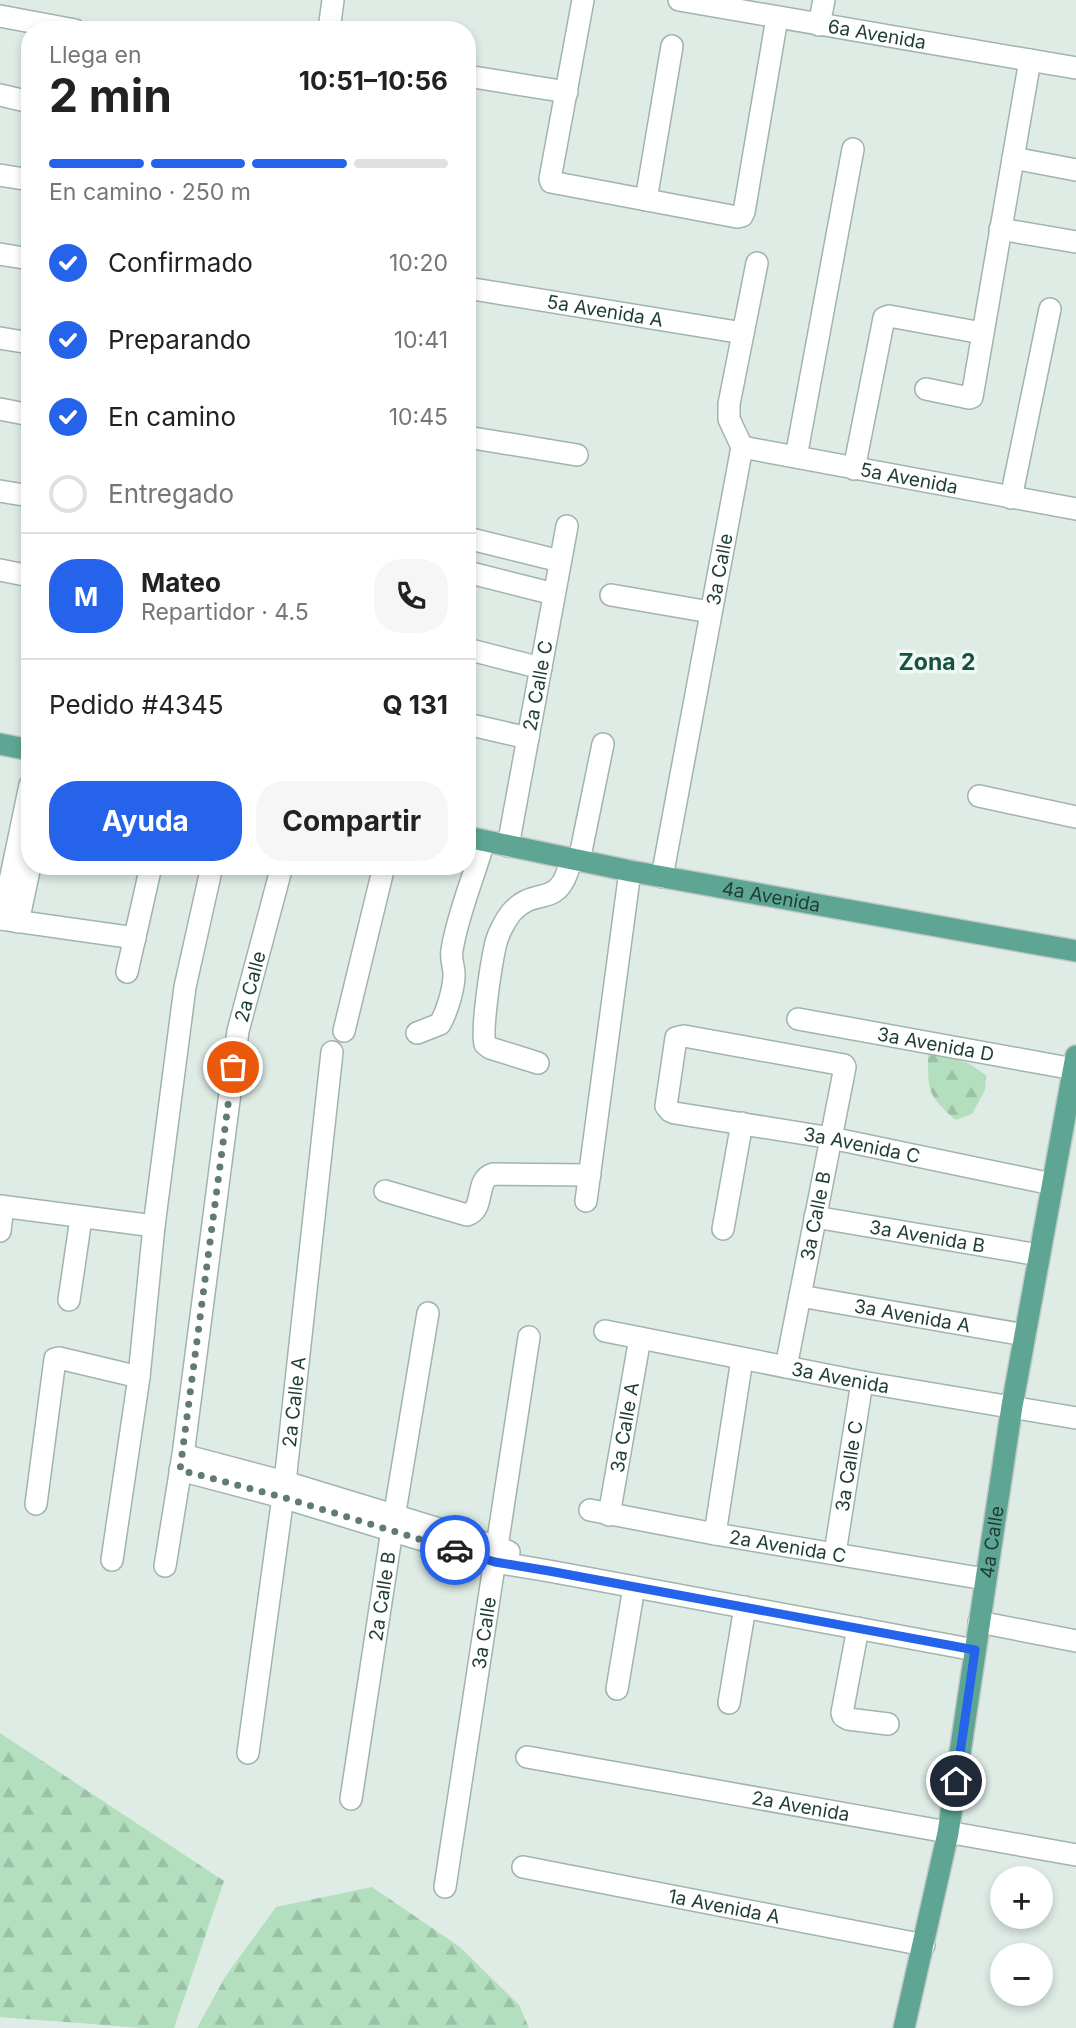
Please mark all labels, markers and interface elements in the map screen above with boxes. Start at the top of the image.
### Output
street label: 6a Avenida [826,14,928,54]
text: Llega en [49,41,141,69]
text: 10:51–10:56 [299,65,448,96]
text: 2 min [49,67,172,123]
text: En camino · 250 m [49,178,251,206]
icon: check [49,244,87,282]
text: Confirmado [108,247,253,278]
text: 10:20 [389,249,448,277]
street label: 5a Avenida A [545,290,665,331]
icon: check [49,321,87,359]
text: Preparando [108,324,251,355]
text: 10:41 [394,326,448,354]
icon: check [49,398,87,436]
text: En camino [108,401,236,432]
text: 10:45 [389,403,448,431]
street label: 5a Avenida [858,458,960,498]
text: Entregado [108,478,234,509]
street label: 3a Calle [701,531,737,607]
button: phone [374,559,448,633]
text: Mateo [141,567,221,598]
text: M [74,581,98,612]
text: Repartidor · 4.5 [141,598,309,626]
street label: 2a Calle C [518,639,557,733]
district label: Zona 2 [899,648,976,676]
text: Pedido #4345 [49,689,224,720]
text: Q 131 [382,689,448,720]
button: Ayuda [49,781,242,861]
button: Compartir [256,781,448,861]
street label: 4a Avenida [720,876,822,916]
street label: 2a Calle [229,949,270,1025]
street label: 3a Avenida D [876,1022,996,1066]
pin [203,1037,263,1097]
icon: bag [214,1048,252,1086]
street label: 3a Avenida C [802,1122,922,1168]
street label: 3a Calle B [795,1169,835,1262]
street label: 3a Avenida B [868,1215,987,1257]
street label: 3a Avenida A [852,1294,972,1337]
street label: 2a Calle A [277,1356,310,1448]
street label: 3a Avenida [790,1357,891,1398]
street label: 3a Calle A [605,1380,644,1474]
street label: 3a Calle C [830,1419,867,1513]
street label: 4a Calle [975,1504,1008,1580]
courier [420,1515,490,1585]
street label: 2a Avenida C [728,1525,848,1567]
icon: car [436,1531,474,1569]
street label: 2a Calle B [364,1550,400,1643]
street label: 3a Calle [467,1595,501,1671]
pin [926,1751,986,1811]
icon: home [937,1762,975,1800]
street label: 2a Avenida [750,1786,851,1826]
map controls [990,1866,1053,2006]
button: + [990,1866,1053,1929]
street label: 1a Avenida A [666,1884,782,1928]
button: − [990,1943,1053,2006]

